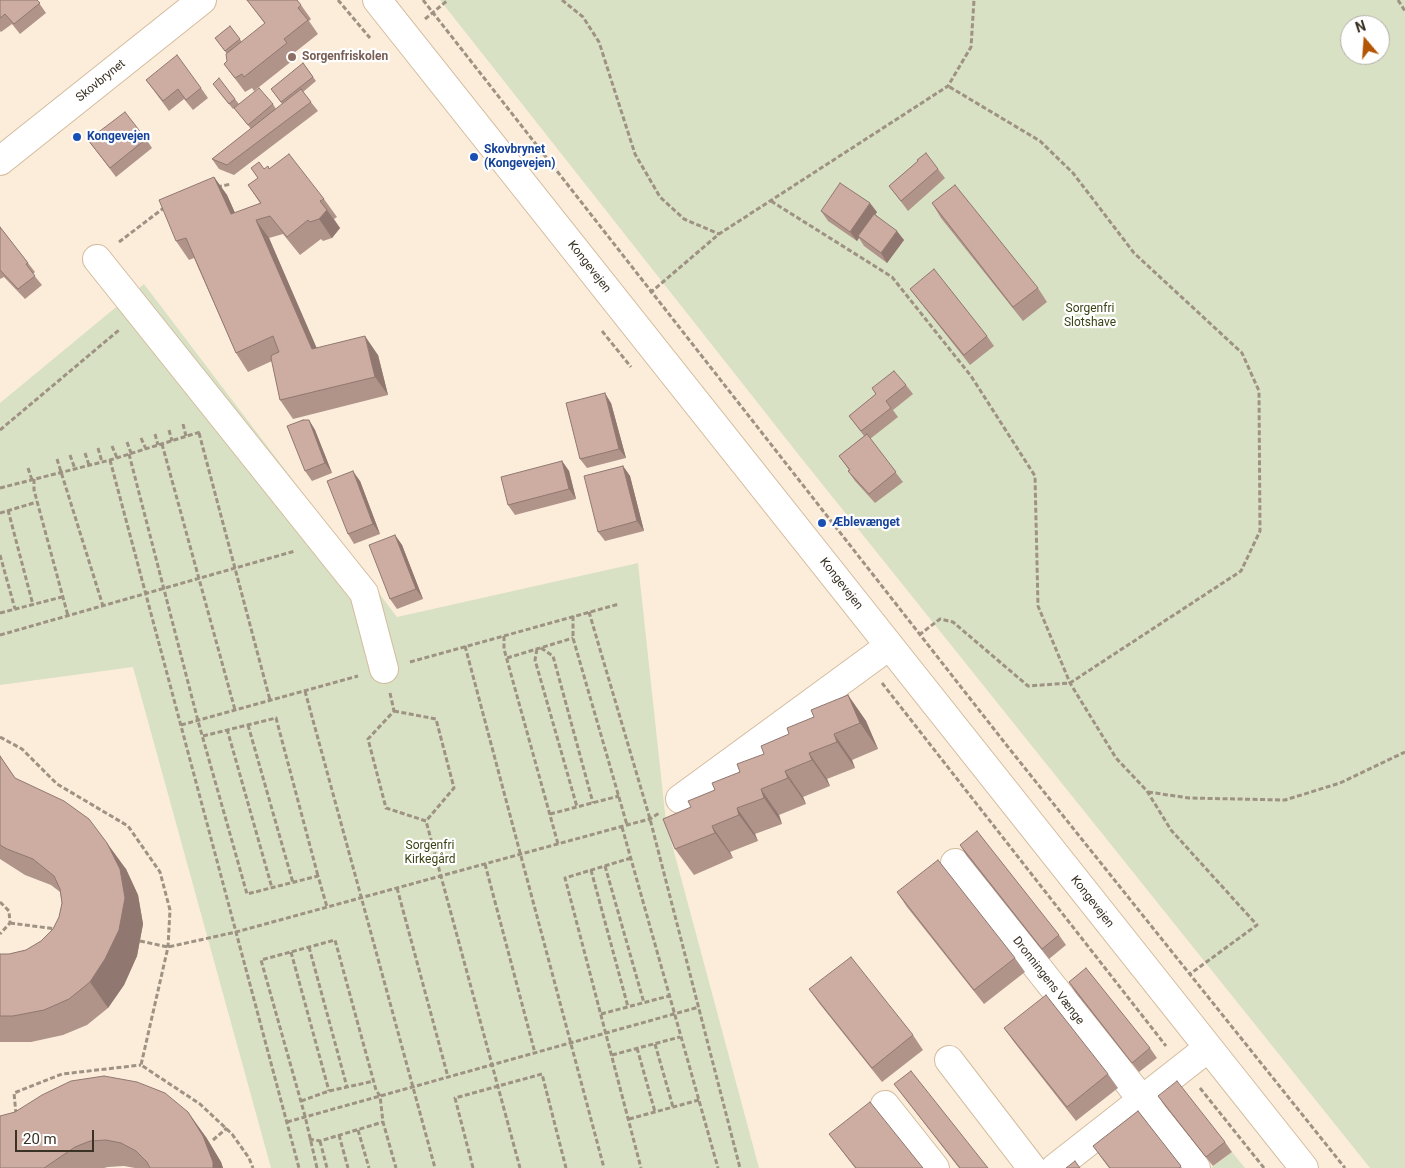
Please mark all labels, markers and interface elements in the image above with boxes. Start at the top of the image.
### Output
north arrow [1340,15,1390,65]
text: N [1353,18,1368,36]
place label: Sorgenfriskolen [302,50,388,64]
marker: Sorgenfriskolen [286,51,298,63]
street label: Skovbrynet [73,57,129,105]
place label: Kongevejen [87,130,150,144]
marker: Kongevejen [71,131,83,143]
place label: Skovbrynet (Kongevejen) [484,143,555,171]
marker: Skovbrynet (Kongevejen) [468,151,480,163]
street label: Kongevejen [564,238,614,296]
park label: Sorgenfri Slotshave [1064,302,1116,330]
place label: Æblevænget [832,516,900,530]
marker: Æblevænget [816,517,828,529]
street label: Kongevejen [816,555,866,613]
park label: Sorgenfri Kirkegård [405,839,455,867]
street label: Kongevejen [1067,873,1117,931]
street label: Dronningens Vænge [1009,934,1087,1028]
scale bar [18,1120,96,1152]
text: 20 m [23,1130,57,1148]

